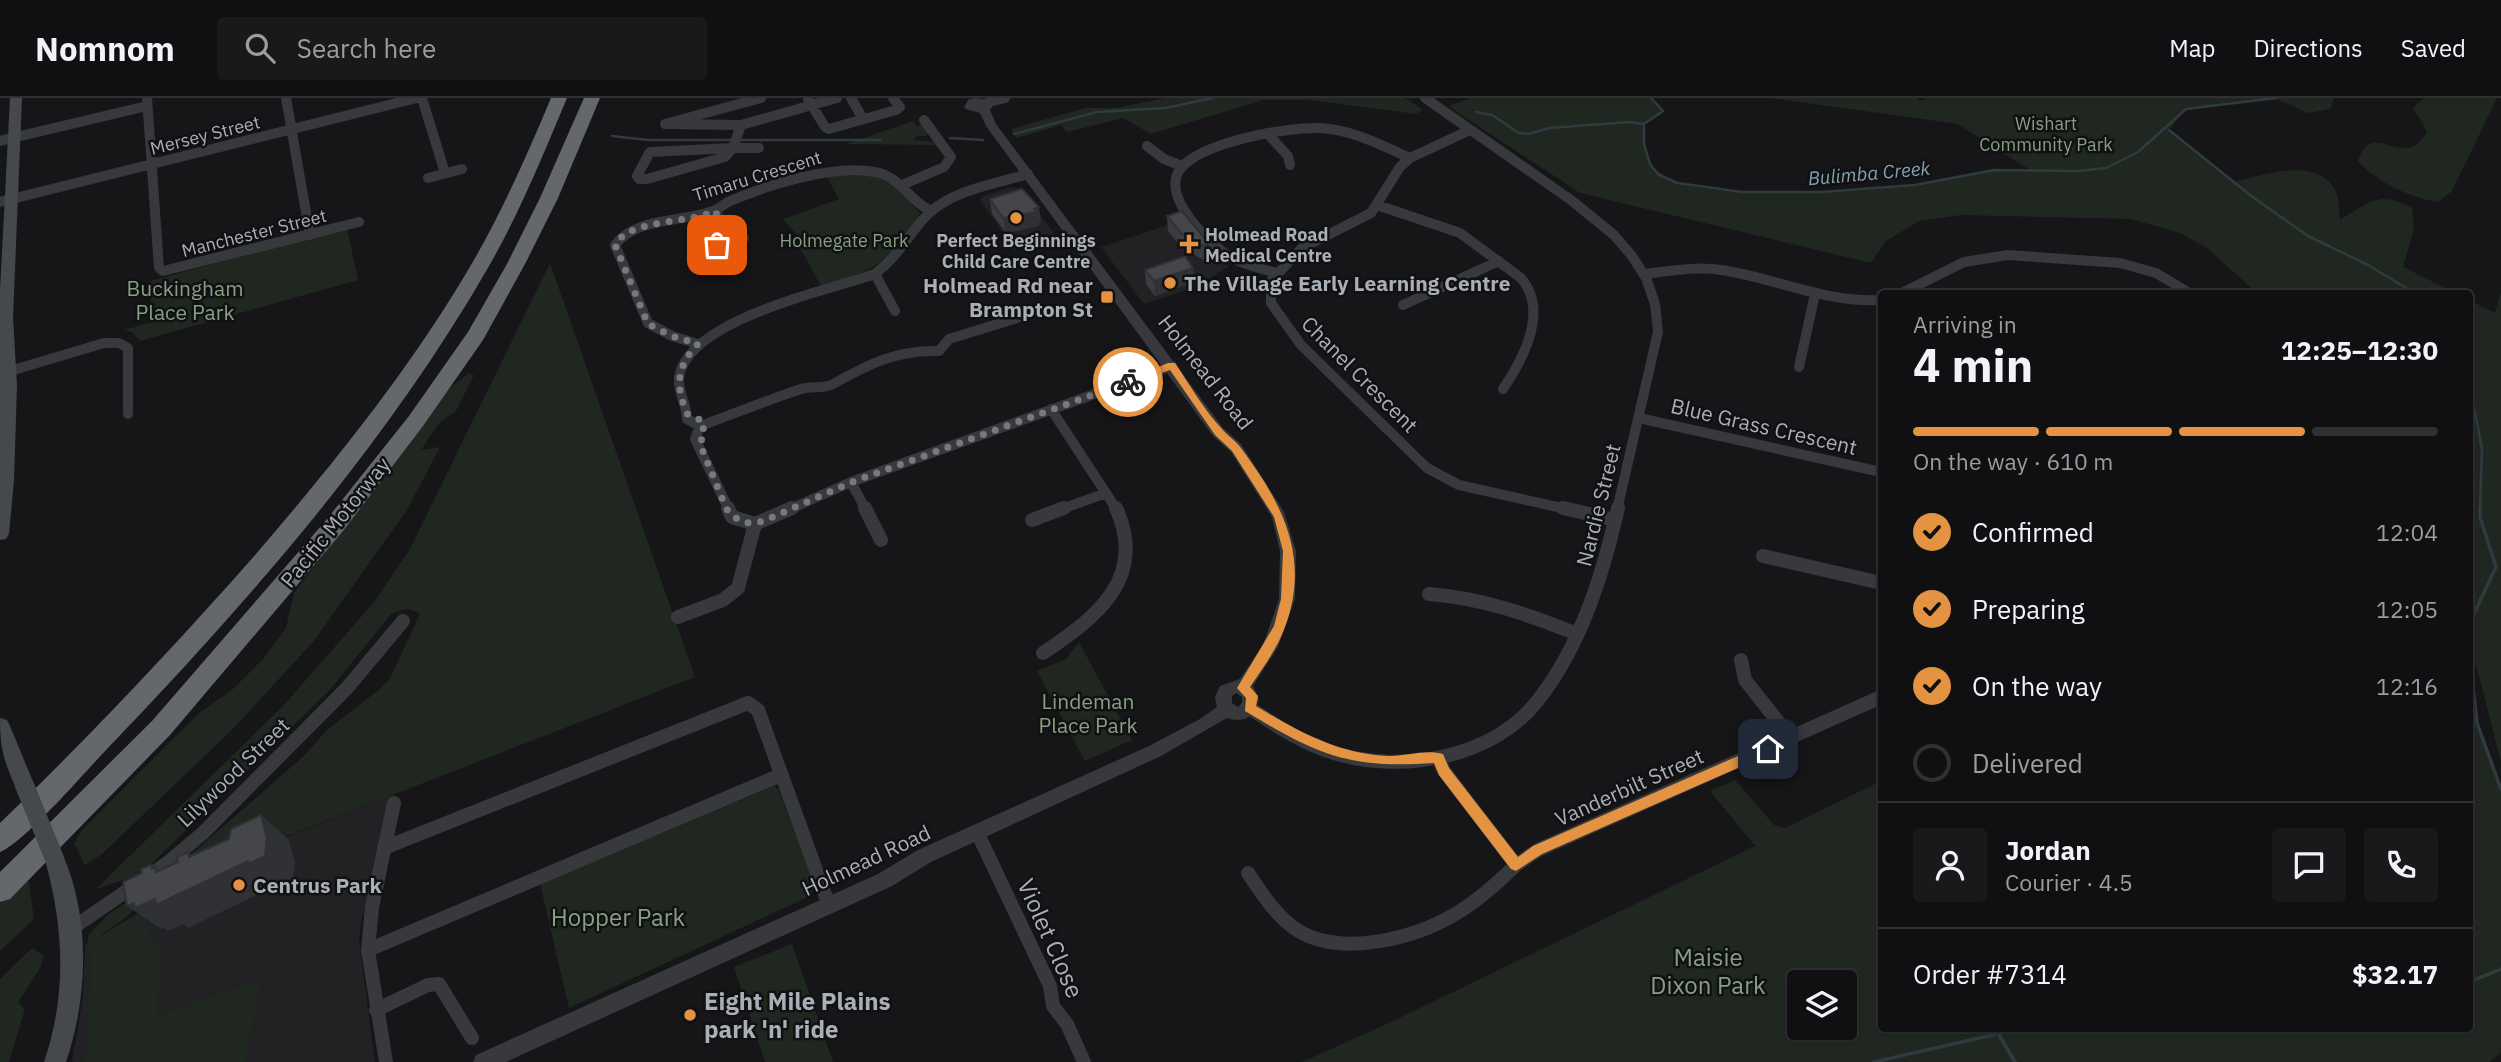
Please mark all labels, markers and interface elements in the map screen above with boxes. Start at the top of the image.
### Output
search box [217,17,707,80]
text: Nomnom [35,27,175,70]
icon: search [241,29,279,67]
text: Search here [297,31,436,65]
text: Map [2169,32,2215,64]
text: Directions [2253,32,2363,64]
text: Saved [2401,32,2466,64]
street label: Mersey Street [148,110,262,160]
park label: Wishart Community Park [1979,112,2113,156]
street label: Timaru Crescent [690,146,824,206]
water label: Bulimba Creek [1807,156,1932,190]
street label: Manchester Street [179,204,329,262]
marker: Perfect Beginnings Child Care Centre [1008,210,1024,226]
pin [687,215,747,275]
place label: Holmead Road Medical Centre [1205,223,1332,267]
icon: bag [698,226,736,264]
park label: Holmegate Park [779,229,909,252]
place label: Perfect Beginnings Child Care Centre [936,229,1096,273]
marker: Holmead Road Medical Centre [1179,234,1199,254]
place label: The Village Early Learning Centre [1184,269,1511,297]
place label: Holmead Rd near Brampton St [923,271,1094,323]
park label: Buckingham Place Park [126,274,244,326]
marker: The Village Early Learning Centre [1162,275,1178,291]
marker: Holmead Rd near Brampton St [1099,289,1115,305]
street label: Holmead Road [1152,309,1260,435]
text: Arriving in [1913,309,2017,339]
street label: Chanel Crescent [1296,310,1424,438]
text: 12:25–12:30 [2281,333,2438,367]
text: 4 min [1913,335,2033,395]
courier [1093,347,1163,417]
icon: bike [1109,363,1147,401]
street label: Blue Grass Crescent [1668,391,1860,461]
street label: Nardie Street [1569,441,1627,569]
text: On the way · 610 m [1913,446,2113,476]
street label: Pacific Motorway [274,451,397,593]
icon: check [1913,513,1951,551]
text: Confirmed [1972,515,2094,549]
text: 12:04 [2376,517,2438,547]
icon: check [1913,590,1951,628]
text: Preparing [1972,592,2085,626]
text: 12:05 [2376,594,2438,624]
icon: check [1913,667,1951,705]
text: On the way [1972,669,2102,703]
text: 12:16 [2376,671,2438,701]
park label: Lindeman Place Park [1038,687,1138,739]
street label: Lilywood Street [171,711,295,833]
pin [1738,719,1798,779]
icon: home [1749,730,1787,768]
street label: Vanderbilt Street [1550,742,1708,832]
text: Delivered [1972,746,2083,780]
street label: Holmead Road [797,818,935,902]
button: person [1913,828,1987,902]
button: chat [2272,828,2346,902]
button: phone [2364,828,2438,902]
text: Jordan [2005,833,2091,867]
text: Courier · 4.5 [2005,867,2133,897]
place label: Centrus Park [253,871,382,899]
street label: Violet Close [1010,873,1092,1003]
marker: Centrus Park [231,877,247,893]
park label: Hopper Park [551,901,686,933]
park label: Maisie Dixon Park [1650,941,1766,1001]
text: Order #7314 [1913,957,2067,991]
text: $32.17 [2352,957,2438,991]
map controls [1787,970,1857,1040]
button: layers [1787,970,1857,1040]
place label: Eight Mile Plains park 'n' ride [704,985,891,1045]
marker: Eight Mile Plains park 'n' ride [682,1007,698,1023]

